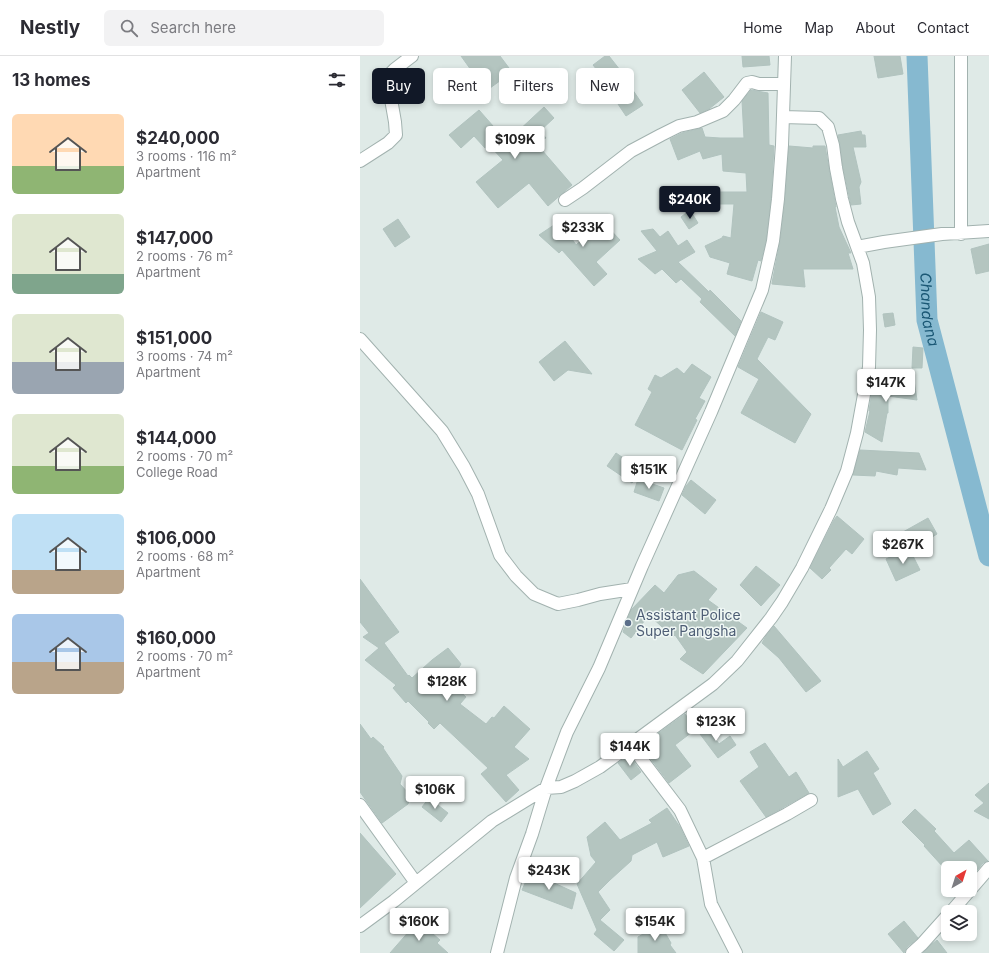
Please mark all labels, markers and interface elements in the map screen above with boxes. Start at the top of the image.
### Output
search box [104,10,384,46]
text: Nestly [20,16,80,39]
icon: search [118,17,140,39]
text: Search here [150,18,236,37]
text: Home [743,19,782,36]
text: Map [804,19,834,36]
text: About [856,19,895,36]
text: Contact [917,19,969,36]
chip: Buy [372,68,425,104]
chip: Rent [433,68,491,104]
chip: Filters [499,68,568,104]
chip: New [576,68,634,104]
icon: filters [326,69,348,91]
text: 13 homes [12,70,91,90]
pin: $109K [487,126,543,160]
text: $240,000 [136,128,220,148]
icon: home [44,130,92,178]
text: $109K [495,131,535,147]
text: 3 rooms · 116 m² [136,148,237,164]
text: Apartment [136,164,201,180]
pin: $240K [662,186,718,220]
text: $240K [668,191,712,207]
pin: $233K [555,214,611,248]
text: $233K [562,219,604,235]
text: $147,000 [136,228,213,248]
icon: home [44,230,92,278]
text: 2 rooms · 76 m² [136,248,233,264]
text: Apartment [136,264,201,280]
water label: Chandana [916,272,944,348]
text: $151,000 [136,328,212,348]
icon: home [44,330,92,378]
text: 3 rooms · 74 m² [136,348,233,364]
text: Apartment [136,364,201,380]
pin: $147K [858,369,914,403]
text: $147K [866,374,906,390]
text: $144,000 [136,428,216,448]
icon: home [44,430,92,478]
text: 2 rooms · 70 m² [136,448,233,464]
pin: $151K [621,456,677,490]
text: $151K [630,461,668,477]
text: College Road [136,464,218,480]
text: $106,000 [136,528,216,548]
icon: home [44,530,92,578]
pin: $267K [875,531,931,565]
text: $267K [882,536,924,552]
text: 2 rooms · 68 m² [136,548,234,564]
text: Apartment [136,564,201,580]
place label: Assistant Police Super Pangsha [636,606,741,639]
marker: Assistant Police Super Pangsha [623,618,633,628]
text: $160,000 [136,628,216,648]
icon: home [44,630,92,678]
text: 2 rooms · 70 m² [136,648,233,664]
text: Apartment [136,664,201,680]
pin: $128K [419,668,475,702]
text: $128K [427,673,467,689]
pin: $123K [688,708,744,742]
text: $123K [696,713,736,729]
pin: $144K [602,733,658,767]
text: $144K [609,738,651,754]
pin: $106K [407,776,463,810]
text: $106K [415,781,455,797]
pin: $243K [521,857,577,891]
north arrow [941,861,977,897]
map controls [941,861,977,941]
text: $243K [527,862,571,878]
button: layers [941,905,977,941]
pin: $160K [391,908,447,942]
pin: $154K [627,908,683,942]
text: $160K [399,913,439,929]
text: $154K [635,913,675,929]

